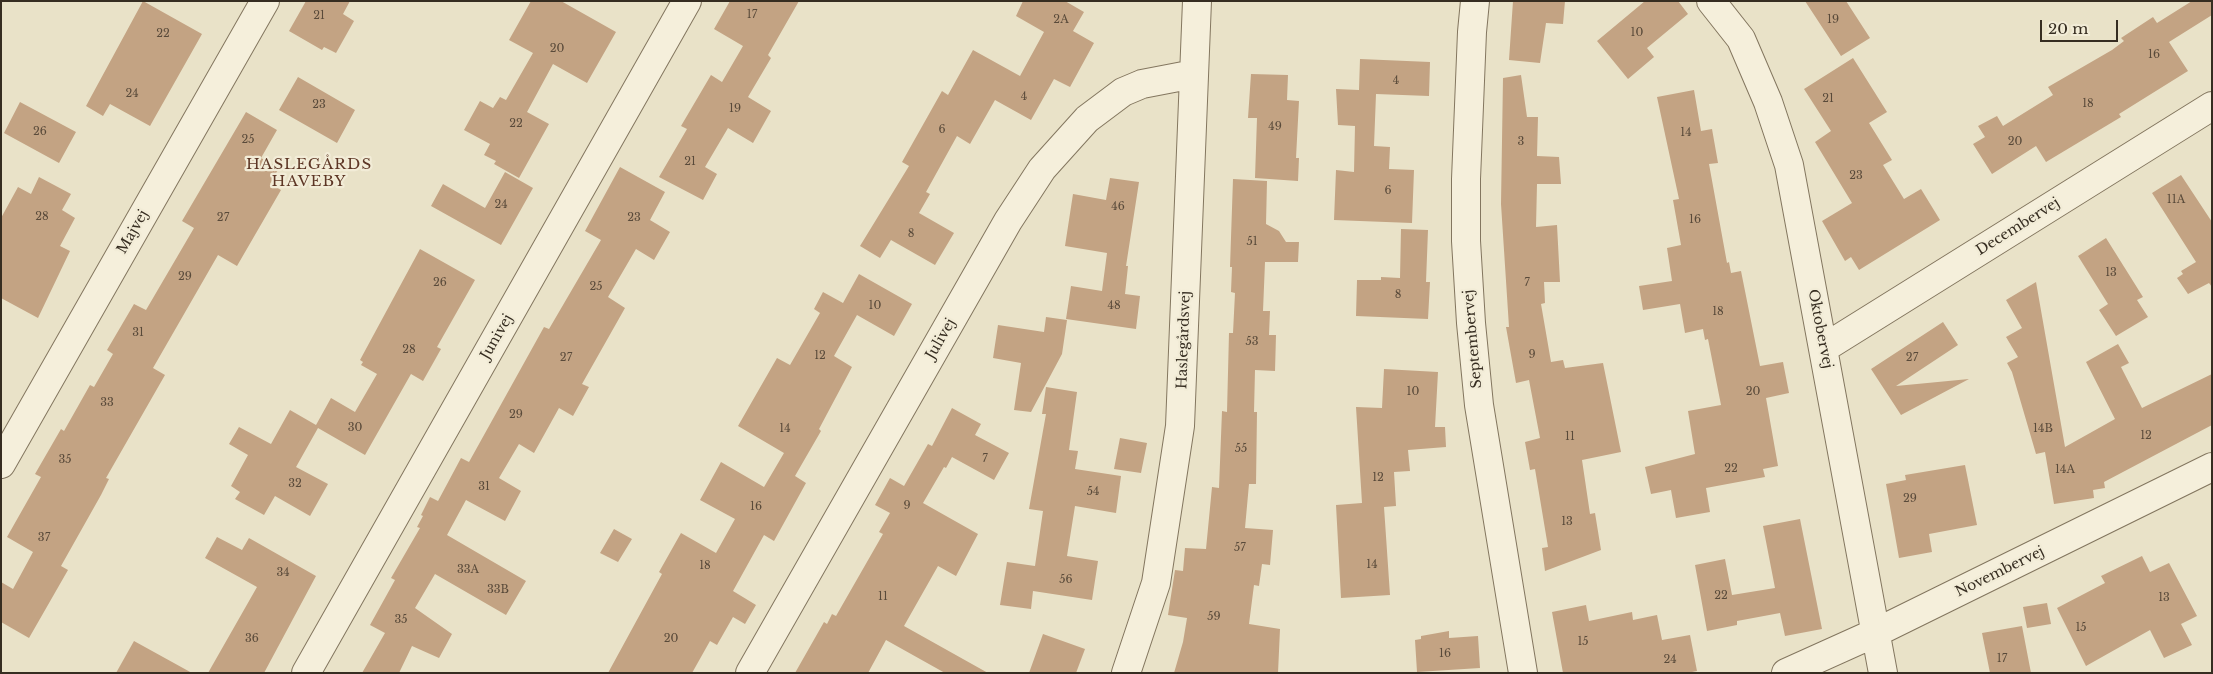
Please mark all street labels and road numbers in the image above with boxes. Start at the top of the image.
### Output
street label: Decembervej [1973,195,2063,259]
street label: Majvej [114,207,152,257]
street label: Oktobervej [1804,288,1836,370]
street label: Septembervej [1460,289,1486,389]
street label: Haslegårdsvej [1174,290,1194,390]
street label: Junivej [477,311,517,363]
street label: Julivej [923,316,959,362]
street label: Novembervej [1953,543,2047,601]

